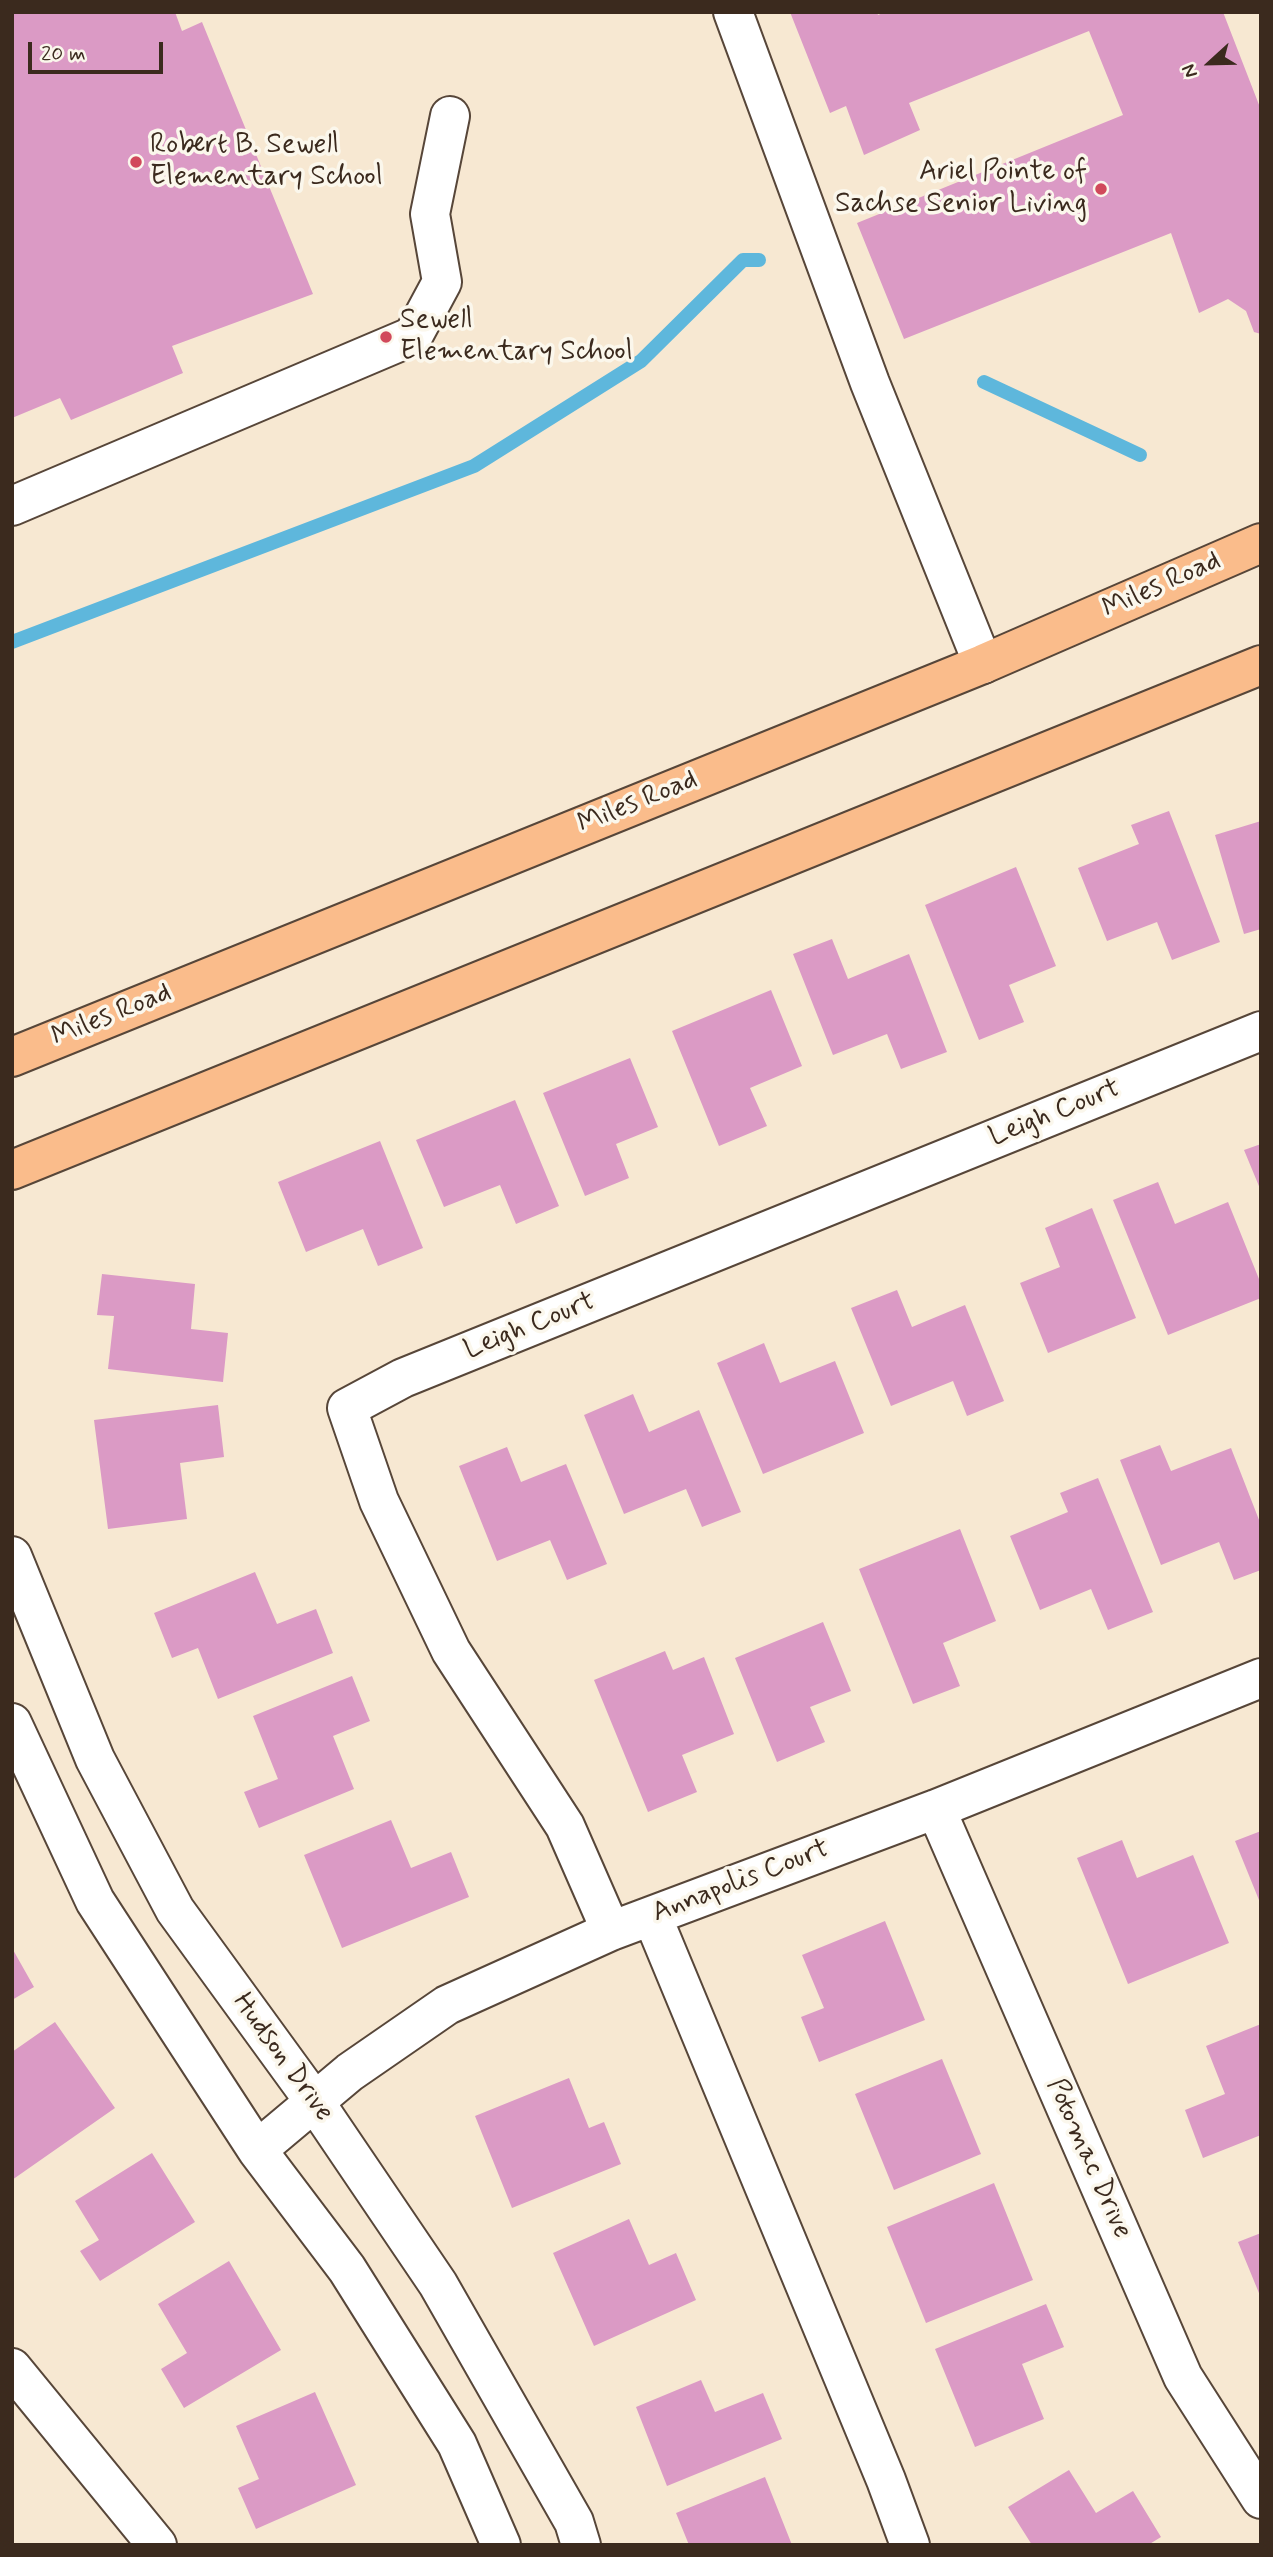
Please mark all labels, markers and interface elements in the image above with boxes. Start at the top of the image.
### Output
scale bar [32,28,166,72]
north arrow [1175,28,1245,98]
text: 20 m [41,40,86,68]
text: N [1176,61,1204,82]
place label: Robert B. Sewell Elementary School [150,129,383,195]
marker: Robert B. Sewell Elementary School [128,154,144,170]
place label: Ariel Pointe of Sachse Senior Living [835,156,1087,222]
marker: Ariel Pointe of Sachse Senior Living [1093,181,1109,197]
place label: Sewell Elementary School [400,304,633,370]
marker: Sewell Elementary School [378,329,394,345]
street label: Miles Road [1098,545,1226,627]
street label: Miles Road [573,764,703,842]
street label: Miles Road [47,977,177,1055]
street label: Leigh Court [985,1073,1125,1155]
street label: Leigh Court [460,1286,600,1368]
street label: Annapolis Court [648,1833,834,1931]
street label: Hudson Drive [224,1987,340,2129]
street label: Potomac Drive [1038,2074,1138,2244]

